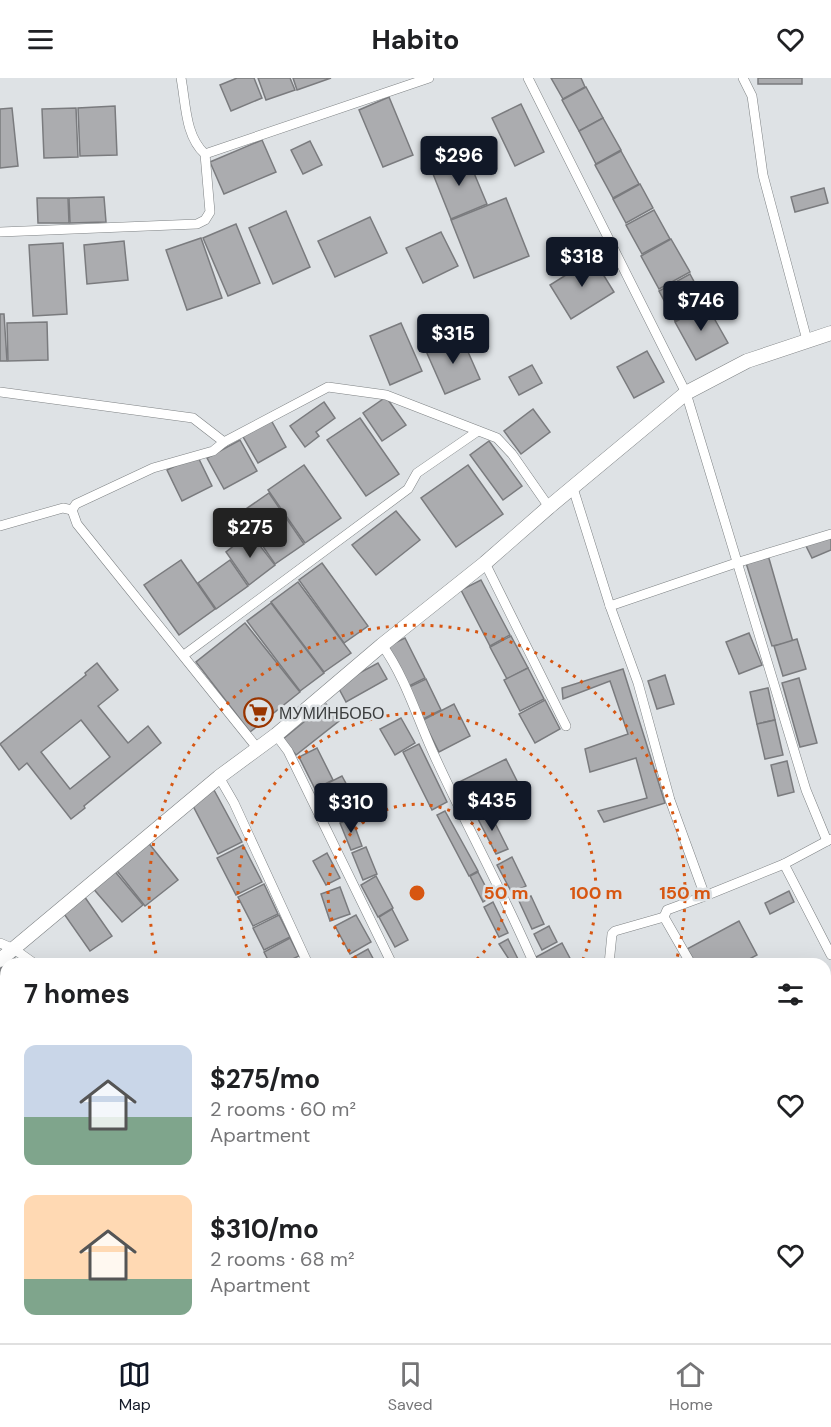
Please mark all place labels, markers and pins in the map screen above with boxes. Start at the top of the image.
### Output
pin: $296 [423,136,495,187]
pin: $318 [546,237,618,288]
pin: $746 [665,281,737,332]
pin: $315 [417,314,489,365]
pin: $275 [214,508,286,559]
supermarket icon: МУМИНБОБО [242,697,274,729]
place label: МУМИНБОБО [279,703,384,724]
pin: $435 [456,781,528,832]
pin: $310 [315,783,387,834]
centre of rings [407,883,427,903]

